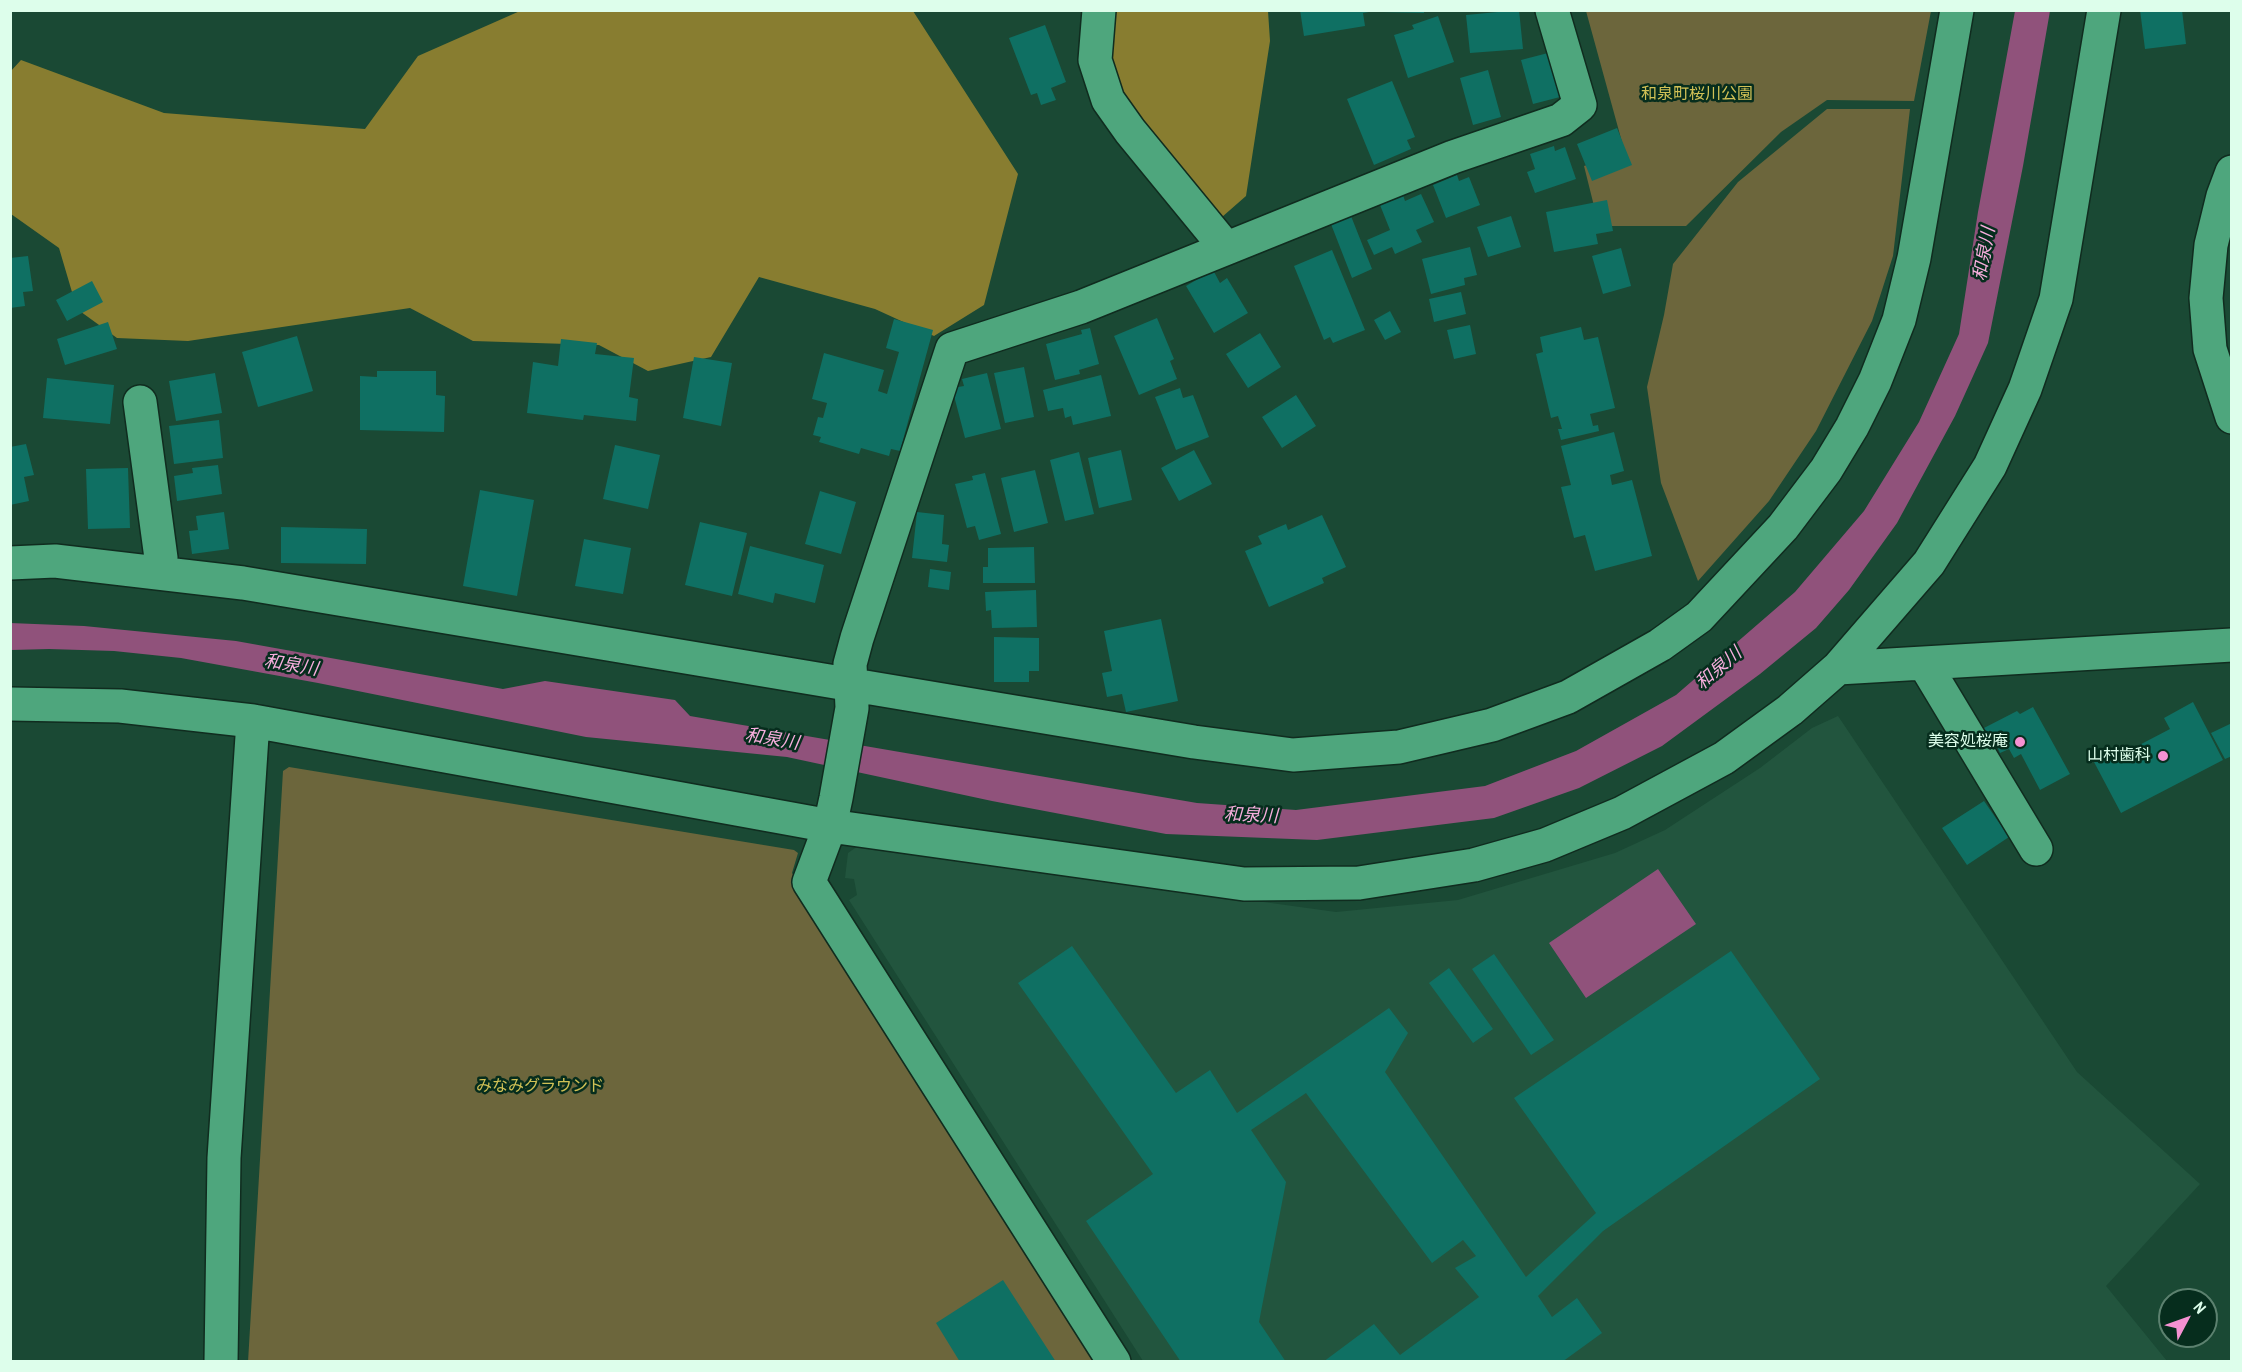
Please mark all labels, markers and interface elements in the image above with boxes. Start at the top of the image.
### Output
park label: 和泉町桜川公園 [1641,85,1753,105]
water label: 和泉川 [1970,226,2000,282]
water label: 和泉川 [1692,643,1746,695]
water label: 和泉川 [263,651,319,681]
water label: 和泉川 [744,725,800,755]
place label: 美容処桜庵 [1928,732,2008,752]
marker: 美容処桜庵 [2013,735,2027,749]
place label: 山村歯科 [2087,746,2151,766]
marker: 山村歯科 [2156,749,2170,763]
water label: 和泉川 [1224,804,1278,828]
park label: みなみグラウンド [476,1077,604,1097]
north arrow [2158,1288,2218,1348]
text: N [2189,1297,2211,1318]

